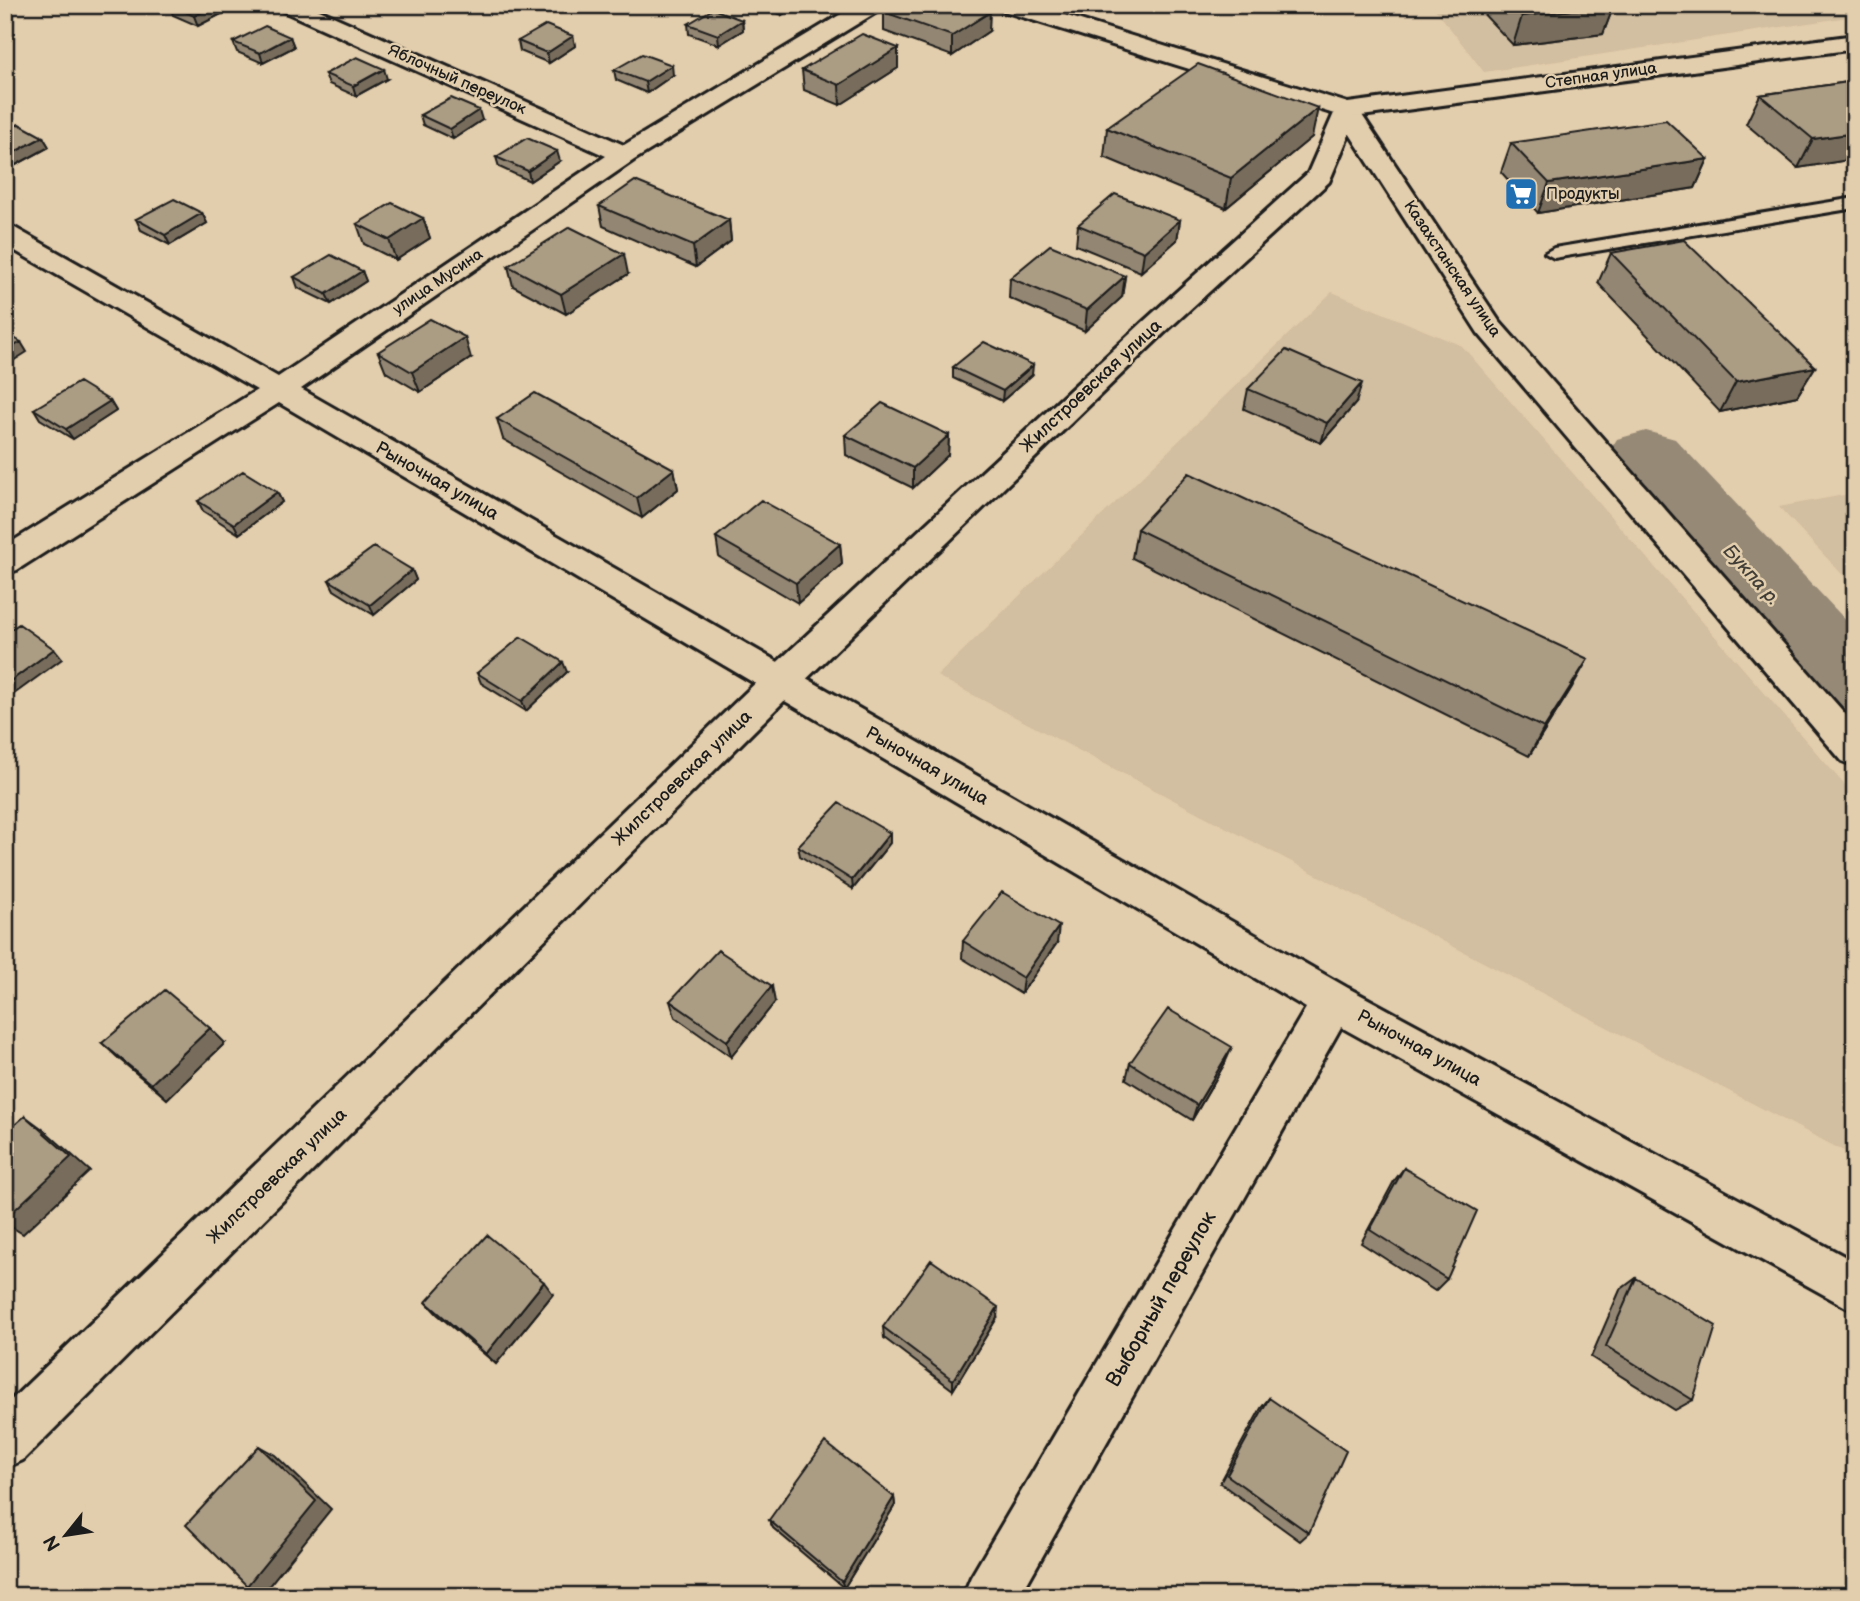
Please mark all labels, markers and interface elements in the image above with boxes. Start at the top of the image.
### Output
street label: Яблочный переулок [385,41,529,119]
street label: Степная улица [1544,59,1659,93]
supermarket icon: Продукты [1502,175,1540,213]
place label: Продукты [1546,185,1619,204]
street label: Казахстанская улица [1399,197,1505,341]
street label: улица Мусина [389,245,487,319]
street label: Жилстроевская улица [1016,315,1166,457]
street label: Рыночная улица [372,437,503,525]
water label: Букпа р. [1718,540,1784,610]
street label: Жилстроевская улица [608,706,756,850]
street label: Рыночная улица [862,722,993,810]
street label: Рыночная улица [1353,1005,1485,1091]
street label: Жилстроевская улица [203,1104,351,1248]
street label: Выборный переулок [1101,1207,1221,1391]
north arrow [32,1500,102,1570]
text: N [39,1531,66,1555]

